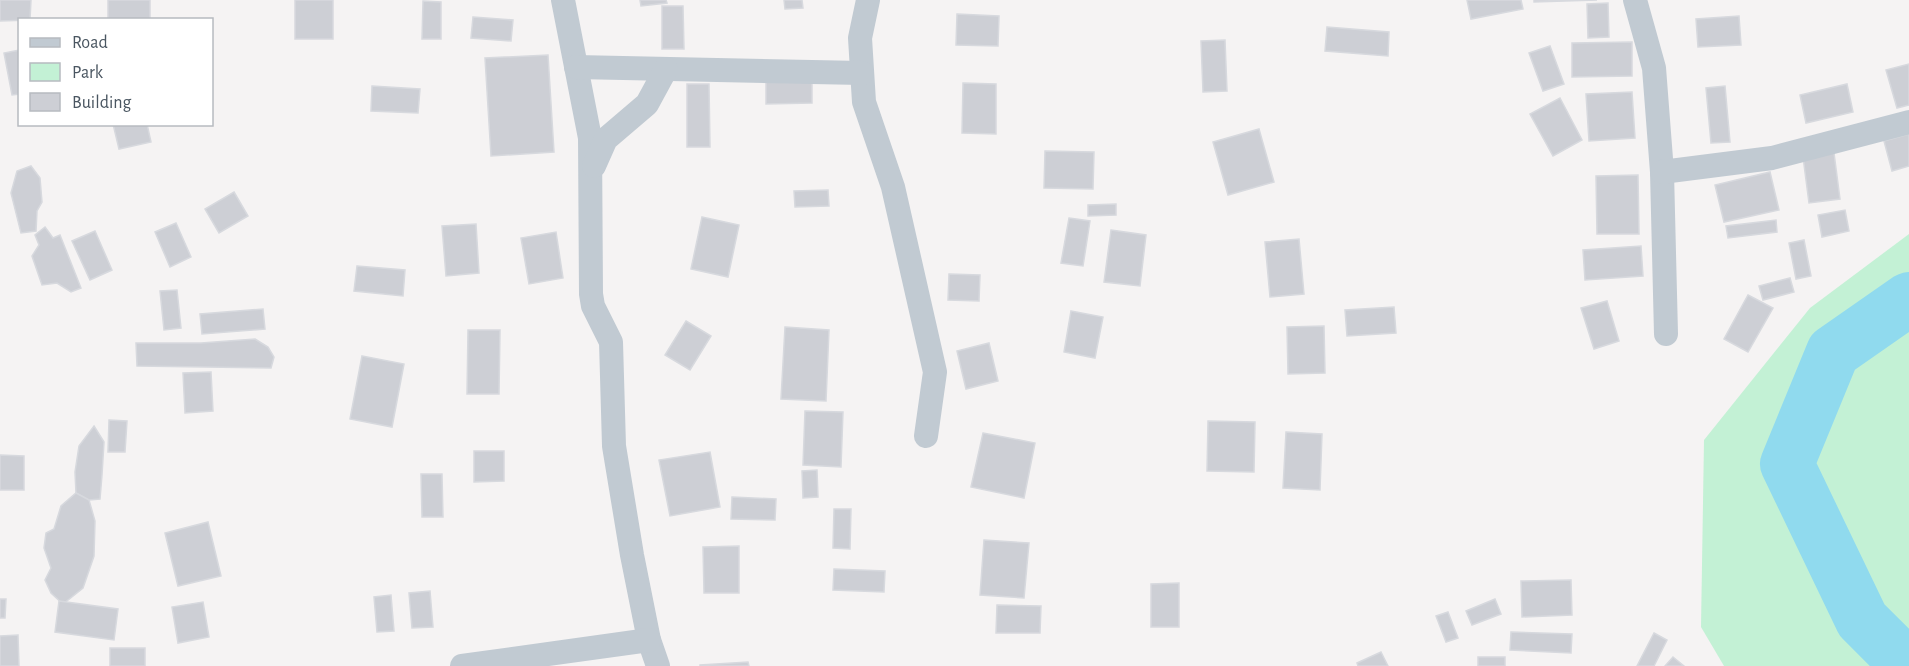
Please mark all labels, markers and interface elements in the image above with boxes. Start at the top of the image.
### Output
legend [18,18,213,126]
text: Road [72,34,108,52]
text: Park [72,64,104,82]
text: Building [72,94,132,112]

